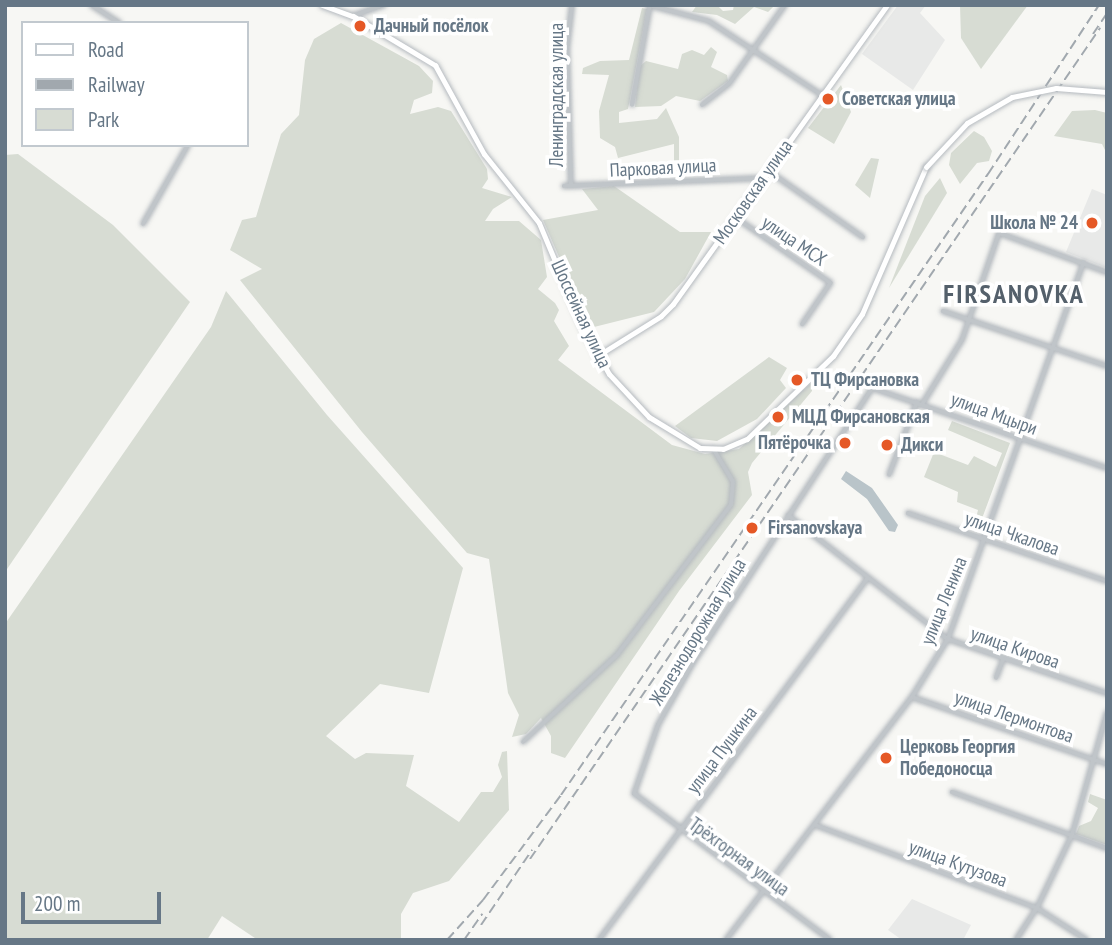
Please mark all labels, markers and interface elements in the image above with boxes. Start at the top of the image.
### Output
place label: Дачный посёлок [374,15,489,37]
marker: Дачный посёлок [352,18,368,34]
legend [21,21,248,147]
street label: Ленинградская улица [546,23,568,167]
text: Road [88,36,124,63]
text: Railway [88,71,145,98]
place label: Советская улица [842,88,956,110]
marker: Советская улица [820,91,836,107]
text: Park [88,106,119,133]
street label: Московская улица [709,135,797,249]
street label: Парковая улица [609,154,717,182]
street label: улица МСХ [757,211,831,271]
place label: Школа № 24 [990,212,1078,234]
marker: Школа № 24 [1084,215,1100,231]
street label: Шоссейная улица [546,256,616,372]
district label: FIRSANOVKA [945,278,1083,310]
place label: ТЦ Фирсановка [811,369,919,391]
marker: ТЦ Фирсановка [789,372,805,388]
street label: улица Мцыри [948,388,1040,440]
place label: МЦД Фирсановская [792,406,930,428]
marker: МЦД Фирсановская [770,409,786,425]
place label: Пятёрочка [758,432,831,454]
place label: Дикси [901,434,943,456]
marker: Пятёрочка [837,435,853,451]
marker: Дикси [879,437,895,453]
street label: улица Чкалова [962,507,1062,561]
place label: Firsanovskaya [768,517,862,539]
marker: Firsanovskaya [742,518,762,538]
street label: Железнодорожная улица [645,554,751,710]
street label: улица Ленина [916,554,972,648]
street label: улица Кирова [968,622,1062,674]
street label: улица Лермонтова [952,686,1076,748]
street label: улица Пушкина [682,702,762,798]
place label: Церковь Георгия Победоносца [900,736,1016,780]
marker: Церковь Георгия Победоносца [878,750,894,766]
street label: Трёхгорная улица [684,813,794,901]
street label: улица Кутузова [906,836,1010,892]
scale bar [24,878,164,922]
text: 200 m [34,890,80,917]

